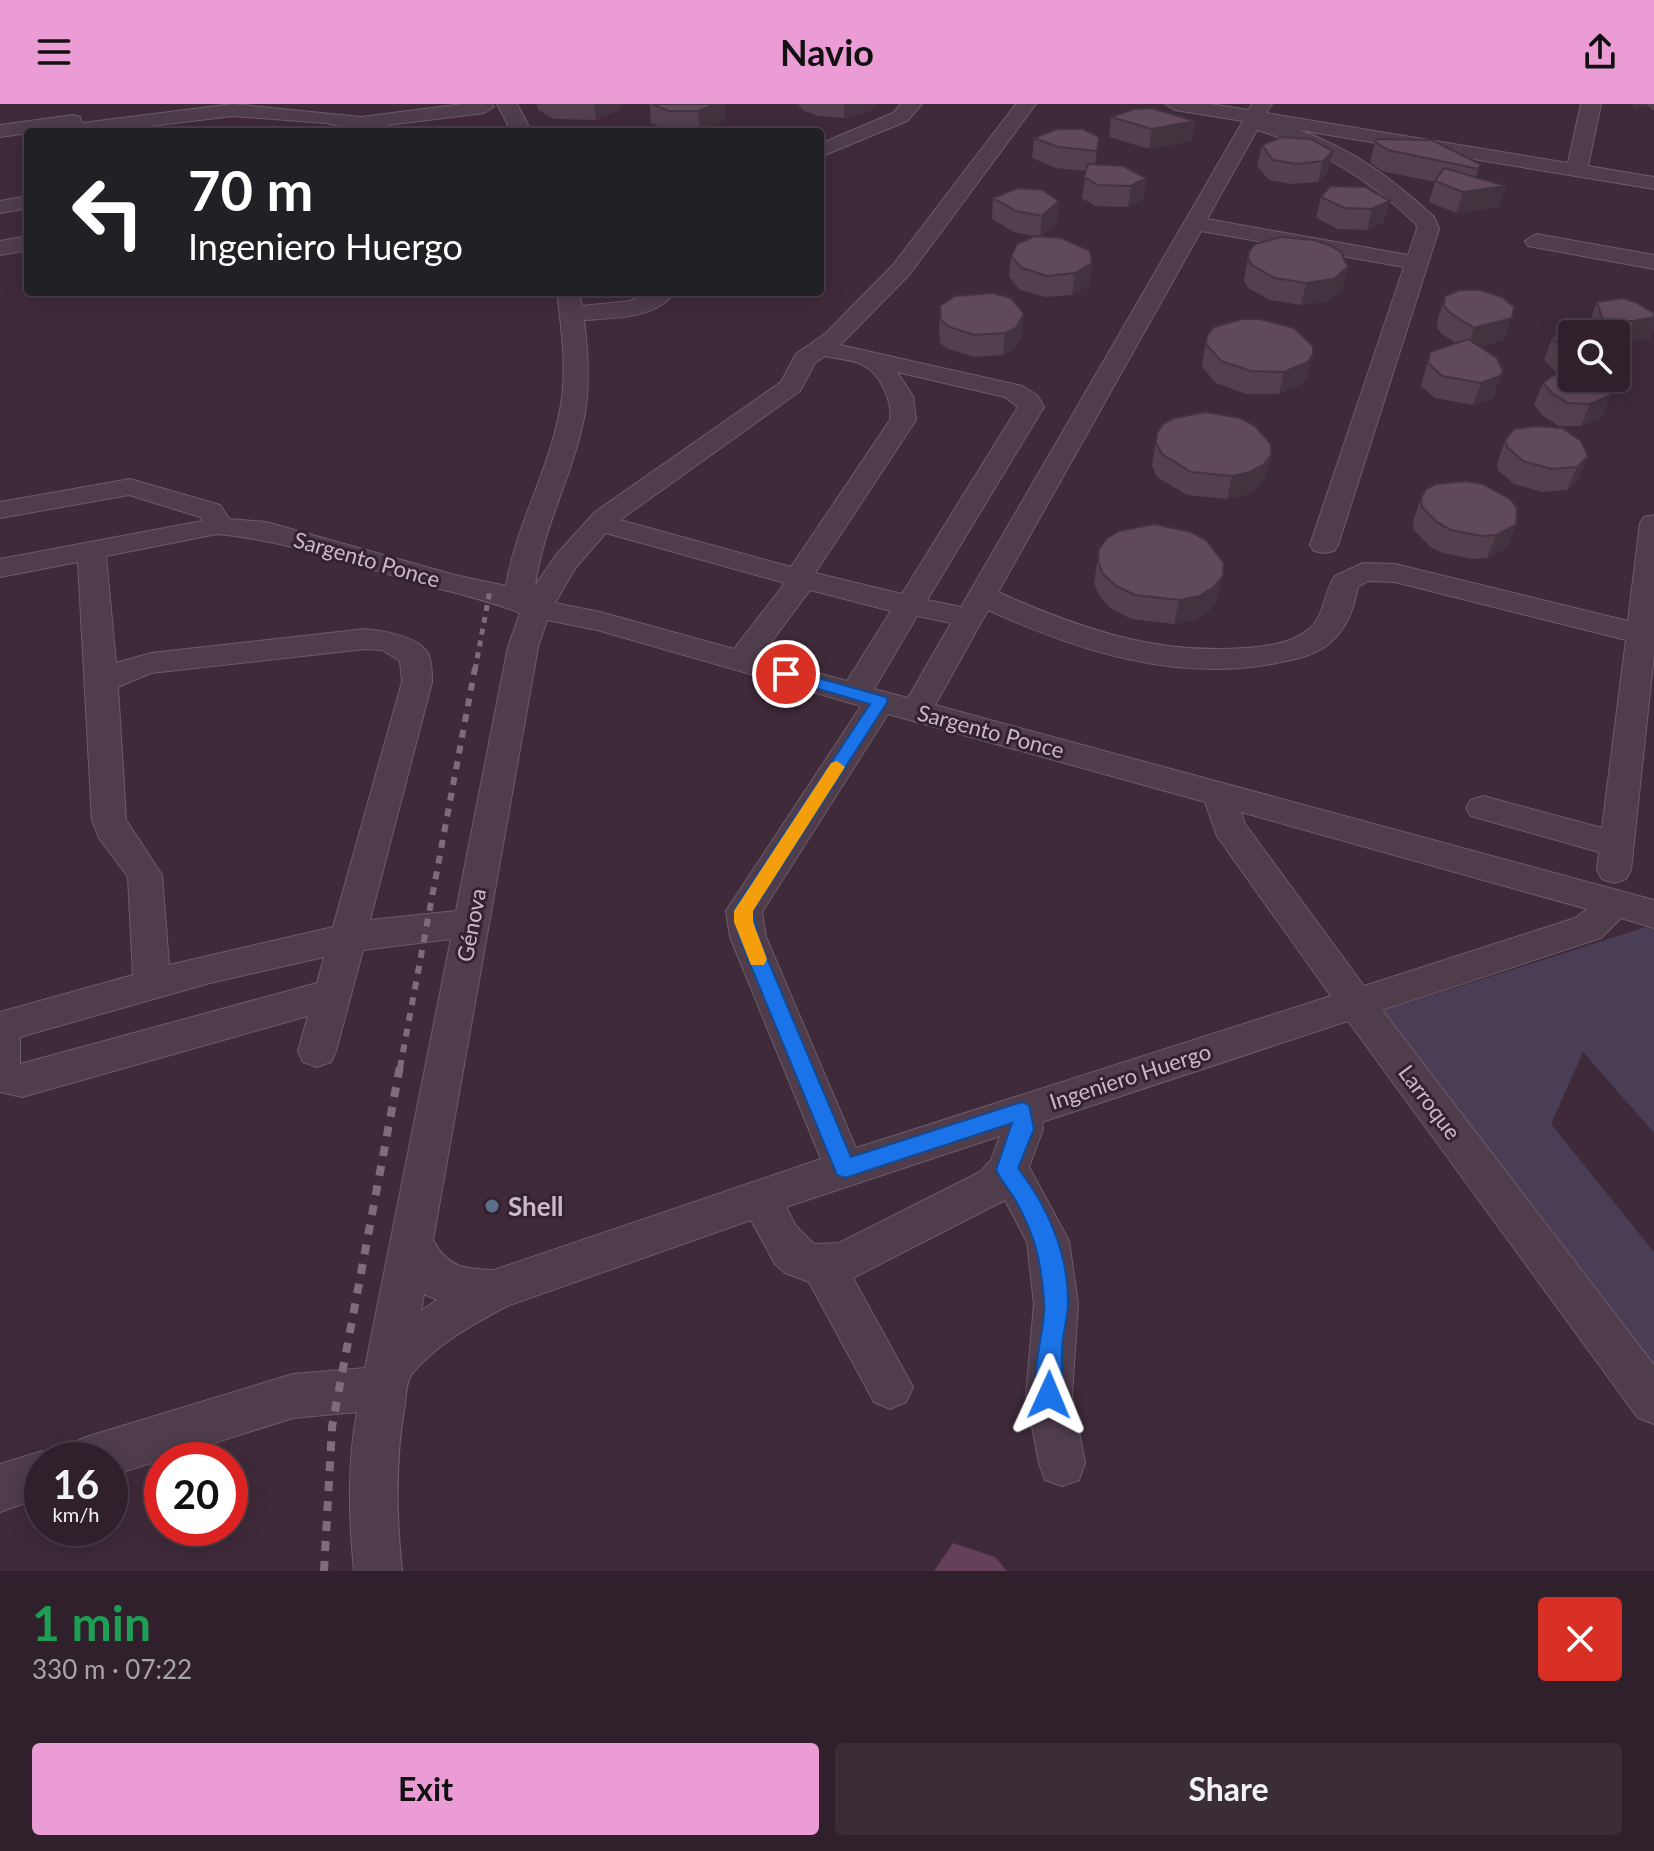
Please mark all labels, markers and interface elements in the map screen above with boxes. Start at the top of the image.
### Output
icon: menu [32,30,76,74]
text: Navio [780,30,874,74]
icon: share [1578,30,1622,74]
text: 70 m [188,156,313,223]
icon: left [56,160,160,264]
text: Ingeniero Huergo [188,224,463,268]
map controls [1558,320,1630,392]
button: search [1558,320,1630,392]
street label: Sargento Ponce [291,525,443,593]
pin [752,640,820,708]
icon: arrive [764,652,808,696]
street label: Sargento Ponce [915,698,1067,764]
street label: Génova [451,886,491,964]
street label: Ingeniero Huergo [1046,1037,1214,1115]
street label: Larroque [1393,1059,1467,1145]
place label: Shell [508,1190,564,1222]
marker: Shell [483,1197,501,1215]
position arrow [1007,1353,1091,1437]
speed limit sign: 20 [144,1442,248,1546]
text: 16 [53,1460,99,1508]
text: km/h [53,1502,99,1526]
text: 1 min [32,1594,151,1651]
button: close [1538,1597,1622,1681]
text: 330 m · 07:22 [32,1653,192,1685]
button: Exit [32,1743,819,1835]
button: Share [835,1743,1622,1835]

